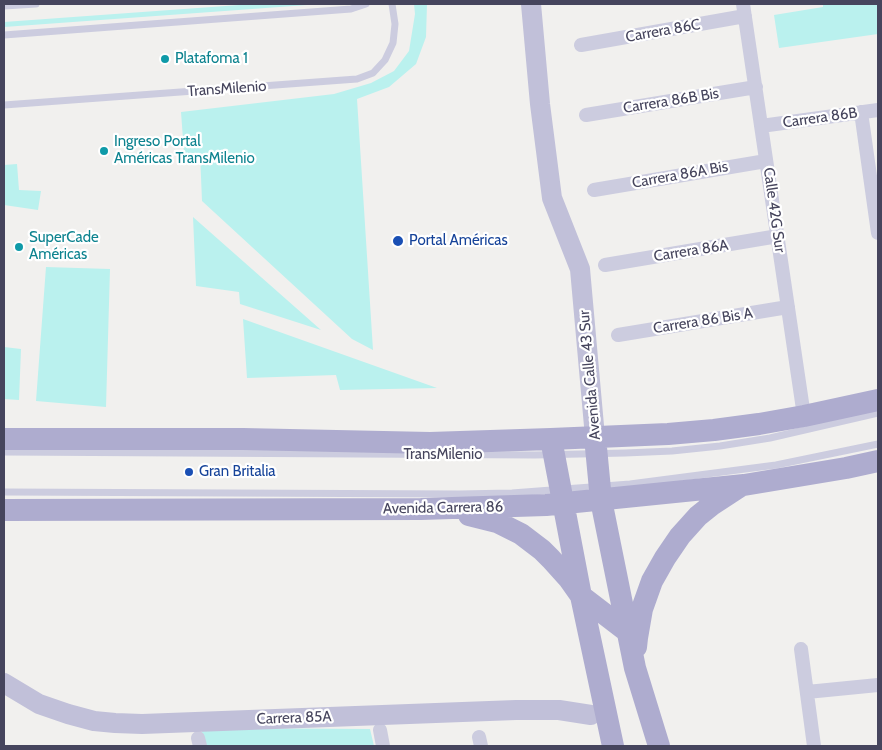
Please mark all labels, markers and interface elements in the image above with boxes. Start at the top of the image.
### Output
street label: Carrera 86C [624,16,702,46]
place label: Platafoma 1 [175,50,248,68]
marker: Platafoma 1 [159,53,171,65]
street label: TransMilenio [187,77,267,101]
street label: Carrera 86B Bis [622,85,720,117]
street label: Carrera 86B [782,104,858,132]
place label: Ingreso Portal Américas TransMilenio [114,133,255,168]
marker: Ingreso Portal Américas TransMilenio [98,145,110,157]
street label: Carrera 86A Bis [631,158,729,192]
street label: Calle 42G Sur [759,166,789,254]
place label: SuperCade Américas [29,229,99,264]
place label: Portal Américas [409,232,508,250]
marker: Portal Américas [391,234,405,248]
street label: Carrera 86A [652,236,730,266]
marker: SuperCade Américas [13,241,25,253]
street label: Carrera 86 Bis A [652,304,754,338]
street label: Avenida Calle 43 Sur [575,309,605,441]
street label: TransMilenio [403,446,483,464]
place label: Gran Britalia [199,463,276,481]
marker: Gran Britalia [183,466,195,478]
street label: Avenida Carrera 86 [383,498,503,518]
street label: Carrera 85A [256,708,332,728]

